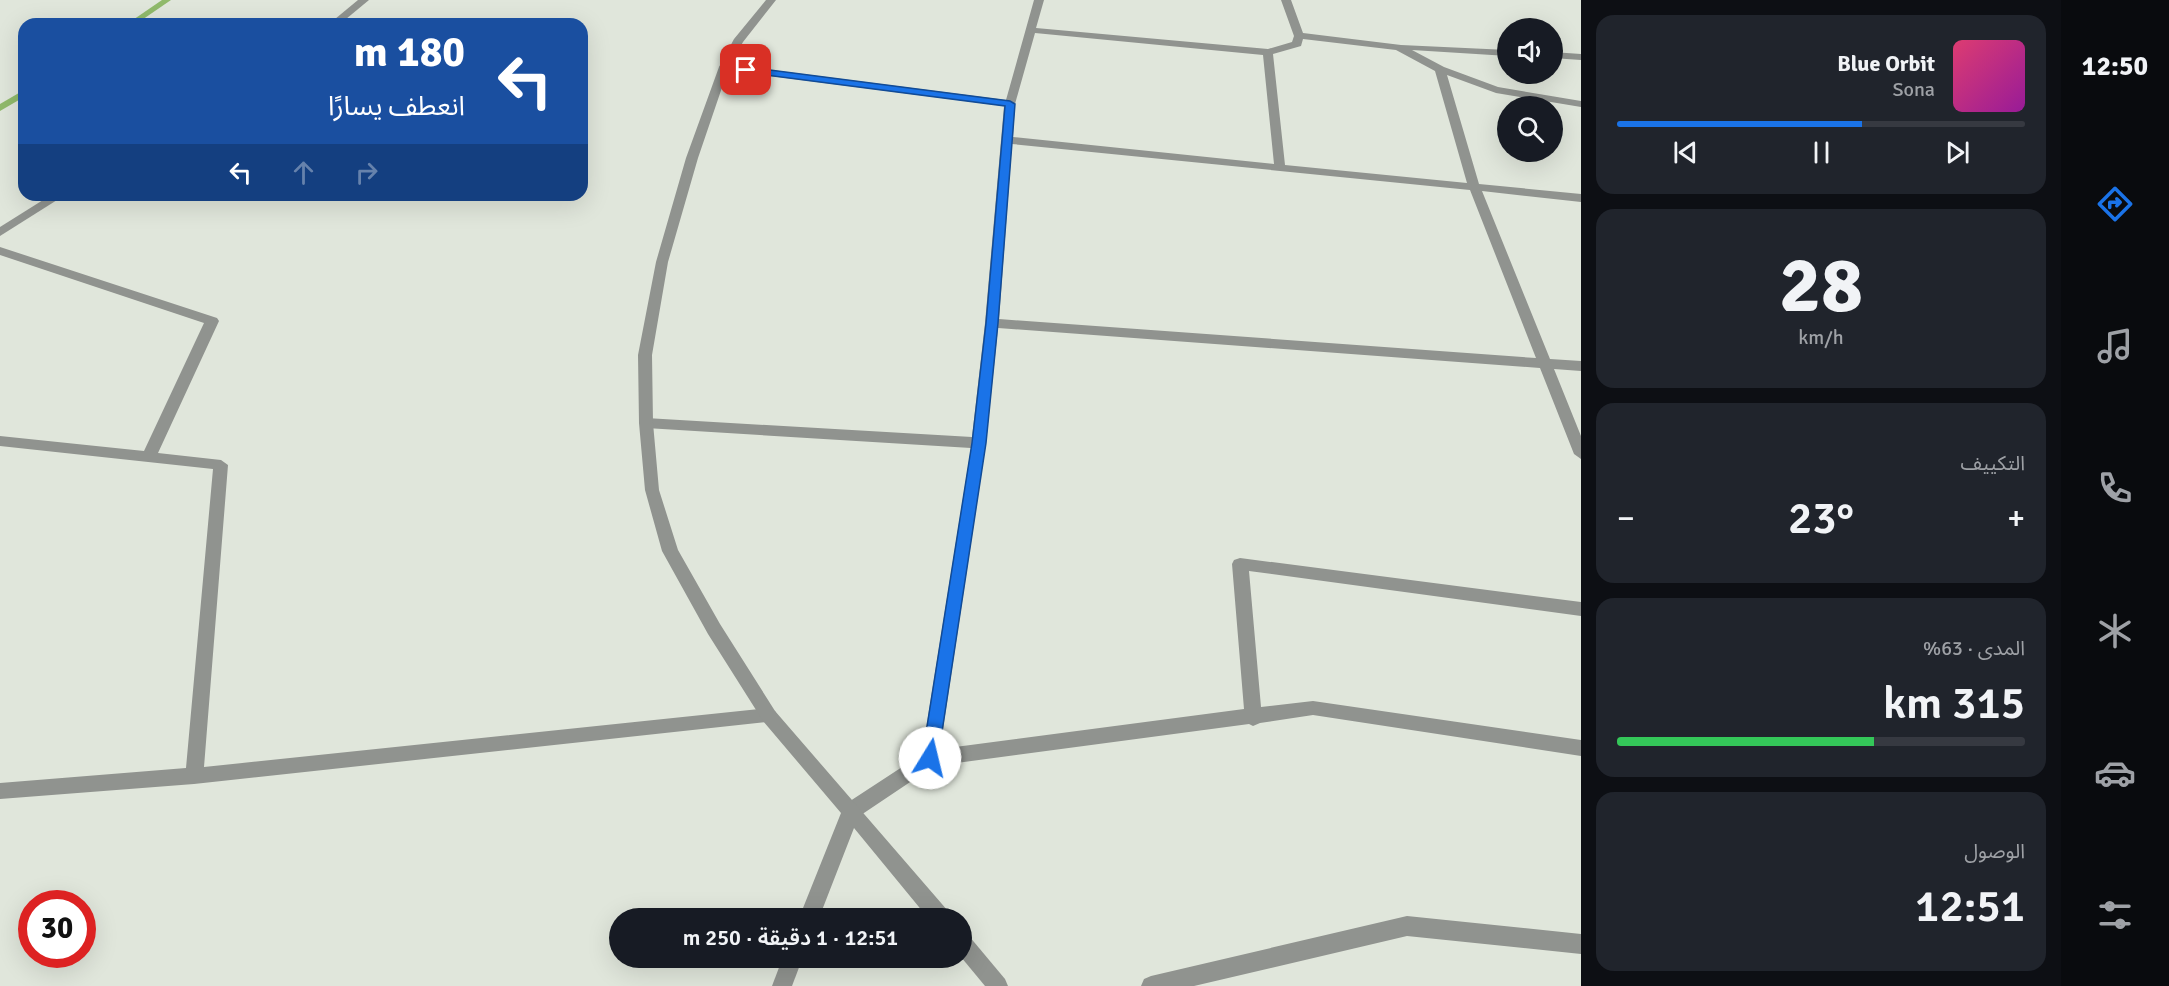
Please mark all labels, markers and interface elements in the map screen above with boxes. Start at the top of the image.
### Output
map controls [1497,18,1563,162]
button: sound [1497,18,1563,84]
text: 180 m [354,27,465,78]
icon: left [486,42,564,120]
pin [720,44,771,95]
text: Blue Orbit [1837,50,1935,77]
text: 12:50 [2082,50,2148,83]
icon: arrive [729,53,762,86]
text: Sona [1892,77,1935,102]
text: انعطف يسارًا [328,90,465,123]
button: search [1497,96,1563,162]
icon: previous [1669,136,1702,169]
icon: pause [1805,136,1838,169]
icon: next [1941,136,1974,169]
icon: left [224,156,257,189]
icon: ahead [287,156,320,189]
icon: right [350,156,383,189]
icon: directions [2094,183,2136,225]
text: 28 [1779,238,1863,334]
text: km/h [1798,325,1844,350]
icon: music [2094,325,2136,367]
text: التكييف [1961,451,2025,476]
icon: phone [2094,467,2136,509]
text: 23° [1788,491,1854,546]
text: − [1617,498,1635,539]
text: + [2007,498,2025,539]
icon: climate [2094,610,2136,652]
text: المدى · 63% [1923,636,2025,661]
text: 315 km [1883,676,2025,731]
position arrow [898,726,962,790]
icon: car [2094,752,2136,794]
text: الوصول [1964,839,2025,864]
text: 12:51 [1915,879,2025,934]
speed limit sign: 30 [18,890,96,968]
icon: filters [2094,894,2136,936]
text: 12:51 · 1 دقيقة · 250 m [683,924,898,951]

